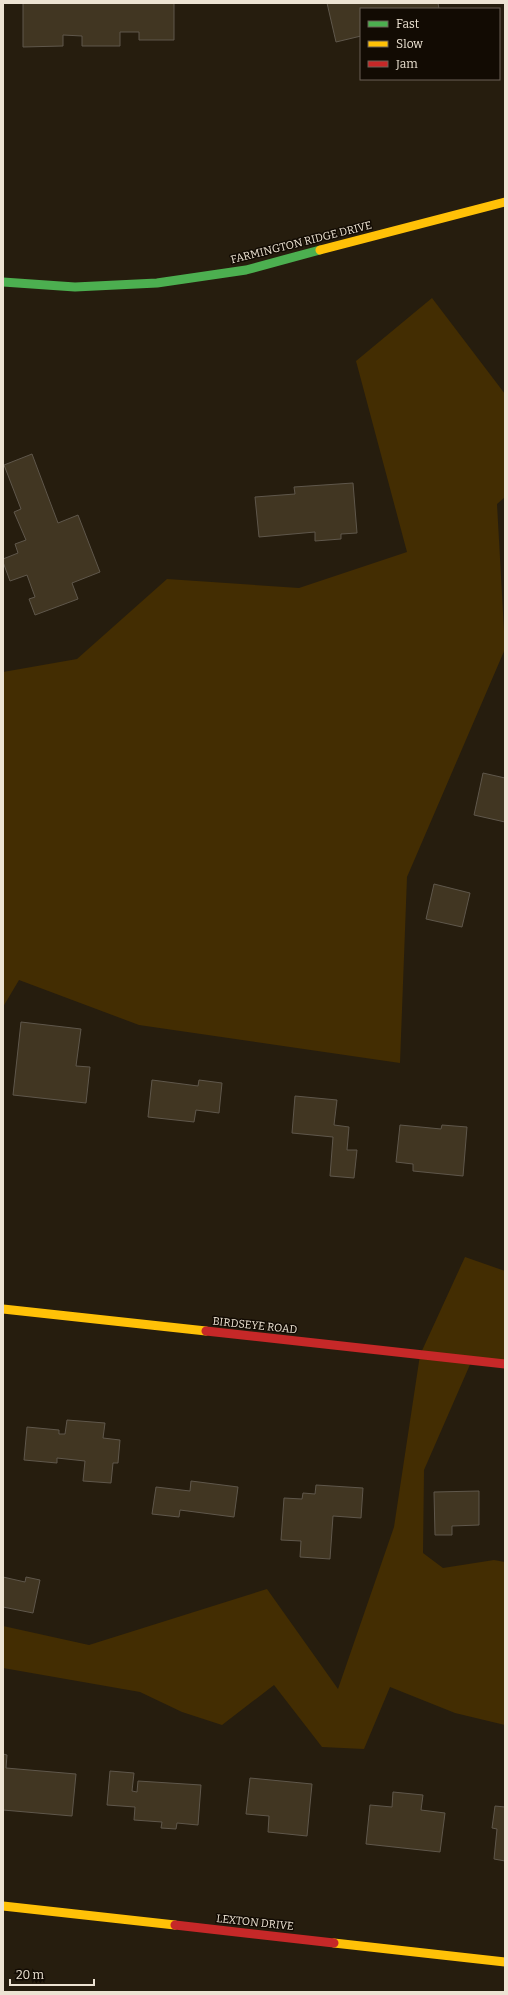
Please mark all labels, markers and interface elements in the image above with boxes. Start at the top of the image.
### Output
legend [360,8,500,80]
text: Fast [396,17,420,31]
text: Slow [396,37,423,51]
text: Jam [395,57,418,71]
street label: FARMINGTON RIDGE DRIVE [229,219,373,266]
street label: BIRDSEYE ROAD [212,1315,298,1336]
street label: LEXTON DRIVE [216,1912,294,1933]
scale bar [10,1961,94,1987]
text: 20 m [16,1968,45,1982]

